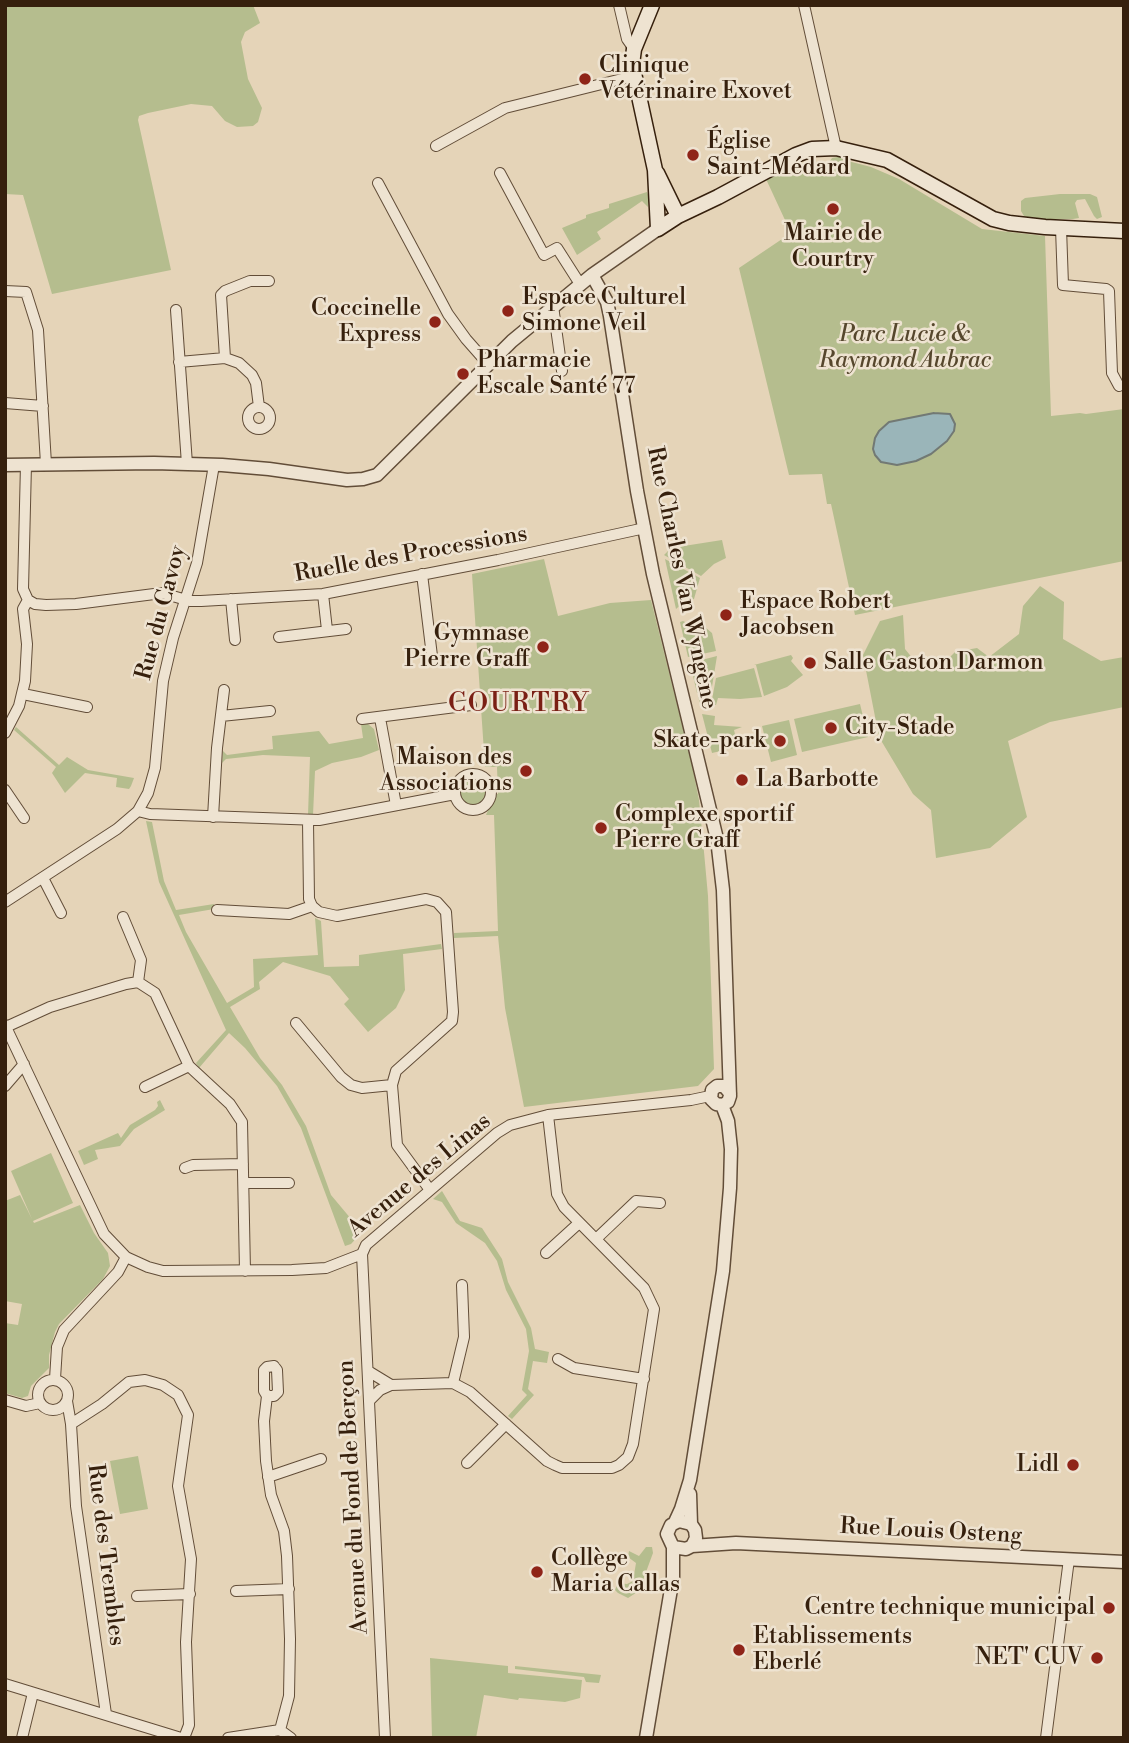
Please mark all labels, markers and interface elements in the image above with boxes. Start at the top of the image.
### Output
place label: Clinique Vétérinaire Exovet [599,52,792,106]
marker: Clinique Vétérinaire Exovet [577,71,593,87]
place label: Église Saint-Médard [707,128,850,182]
marker: Église Saint-Médard [685,147,701,163]
marker: Mairie de Courtry [825,201,841,217]
place label: Mairie de Courtry [784,220,882,274]
place label: Espace Culturel Simone Veil [522,284,686,338]
place label: Coccinelle Express [311,295,421,349]
marker: Espace Culturel Simone Veil [500,303,516,319]
marker: Coccinelle Express [427,314,443,330]
park label: Parc Lucie & Raymond Aubrac [819,321,991,375]
place label: Pharmacie Escale Santé 77 [477,347,635,401]
marker: Pharmacie Escale Santé 77 [455,366,471,382]
street label: Rue Charles Van Wyngène [640,444,722,712]
street label: Ruelle des Processions [292,521,530,589]
street label: Rue du Cavoy [131,543,193,683]
place label: Espace Robert Jacobsen [740,588,891,642]
marker: Espace Robert Jacobsen [718,607,734,623]
place label: Gymnase Pierre Graff [404,620,529,674]
marker: Gymnase Pierre Graff [535,639,551,655]
place label: Salle Gaston Darmon [824,649,1044,677]
marker: Salle Gaston Darmon [802,655,818,671]
district label: COURTRY [449,689,589,721]
place label: City-Stade [845,714,955,742]
marker: City-Stade [823,720,839,736]
place label: Skate-park [653,727,766,755]
marker: Skate-park [772,733,788,749]
place label: Maison des Associations [380,744,512,798]
marker: Maison des Associations [518,763,534,779]
place label: La Barbotte [756,766,879,794]
marker: La Barbotte [734,772,750,788]
place label: Complexe sportif Pierre Graff [615,801,794,855]
marker: Complexe sportif Pierre Graff [593,820,609,836]
street label: Avenue des Linas [343,1108,497,1244]
street label: Avenue du Fond de Berçon [333,1359,375,1635]
place label: Lidl [1016,1451,1059,1479]
marker: Lidl [1065,1457,1081,1473]
street label: Rue des Trembles [80,1462,130,1648]
street label: Rue Louis Osteng [839,1513,1023,1551]
place label: Collège Maria Callas [551,1545,680,1599]
marker: Collège Maria Callas [529,1564,545,1580]
place label: Centre technique municipal [804,1594,1095,1622]
marker: Centre technique municipal [1101,1600,1117,1616]
place label: Etablissements Eberlé [753,1623,912,1677]
marker: Etablissements Eberlé [731,1642,747,1658]
place label: NET' CUV [975,1644,1083,1672]
marker: NET' CUV [1089,1650,1105,1666]

